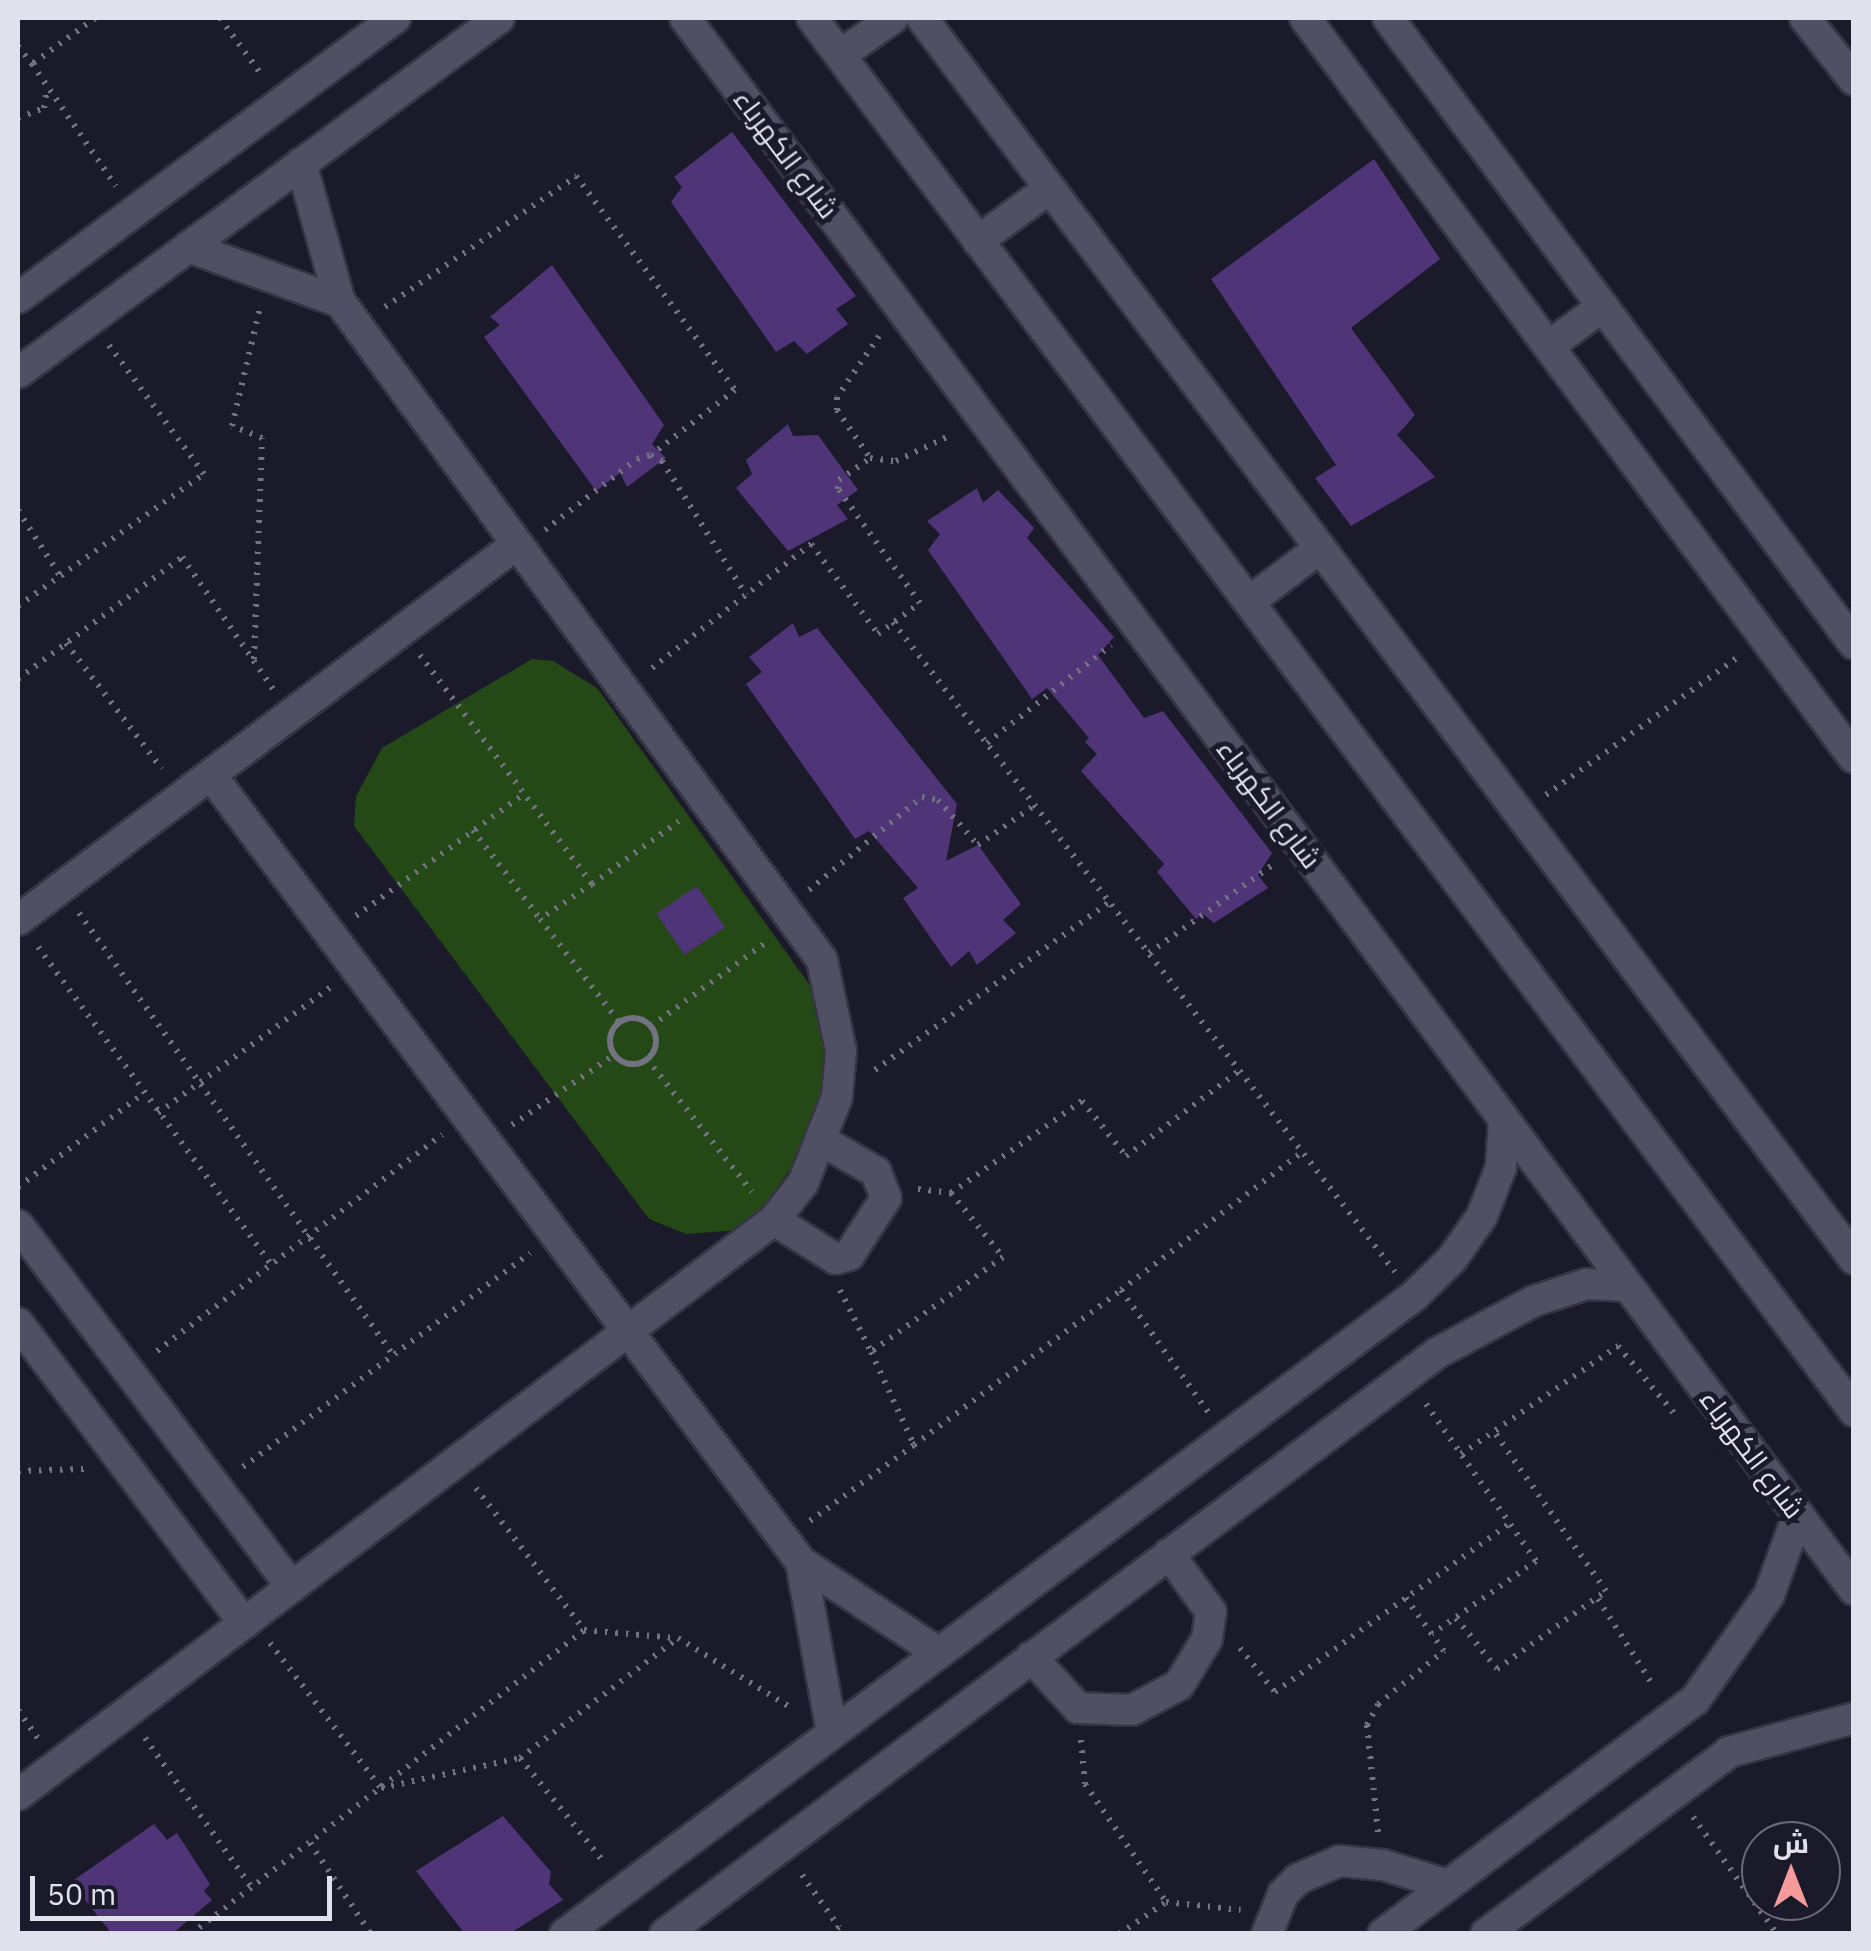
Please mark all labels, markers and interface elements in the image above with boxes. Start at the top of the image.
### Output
street label: شارع الكهرباء [727,83,845,225]
street label: شارع الكهرباء [1210,733,1328,875]
street label: شارع الكهرباء [1693,1383,1811,1525]
north arrow [1741,1821,1841,1921]
text: ش [1773,1824,1809,1861]
scale bar [35,1856,338,1918]
text: 50 m [47,1874,116,1913]

